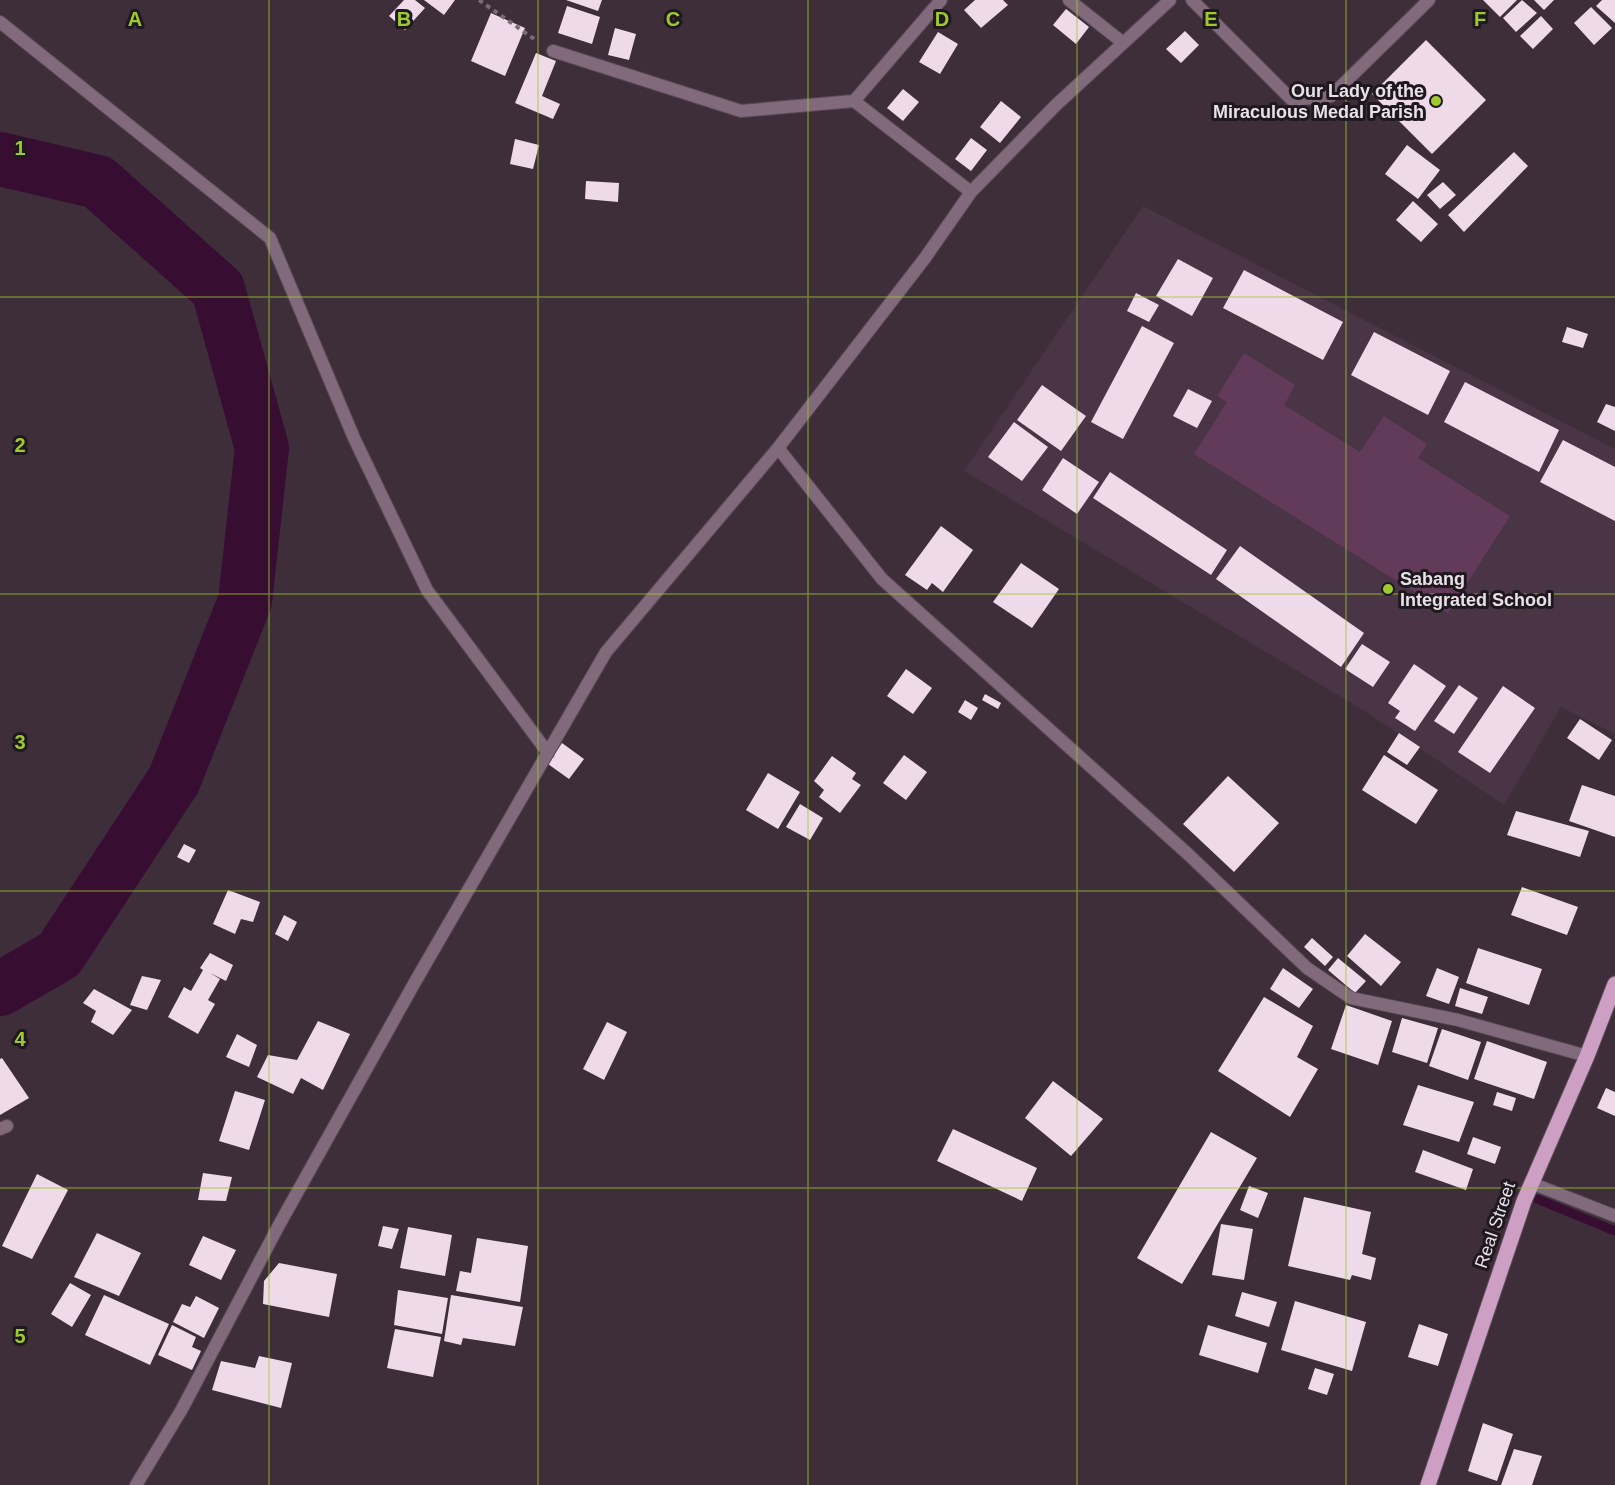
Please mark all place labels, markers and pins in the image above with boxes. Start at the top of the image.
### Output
place label: Our Lady of the Miraculous Medal Parish [1213,81,1424,122]
marker: Our Lady of the Miraculous Medal Parish [1429,94,1443,108]
place label: Sabang Integrated School [1400,569,1552,610]
marker: Sabang Integrated School [1381,582,1395,596]

